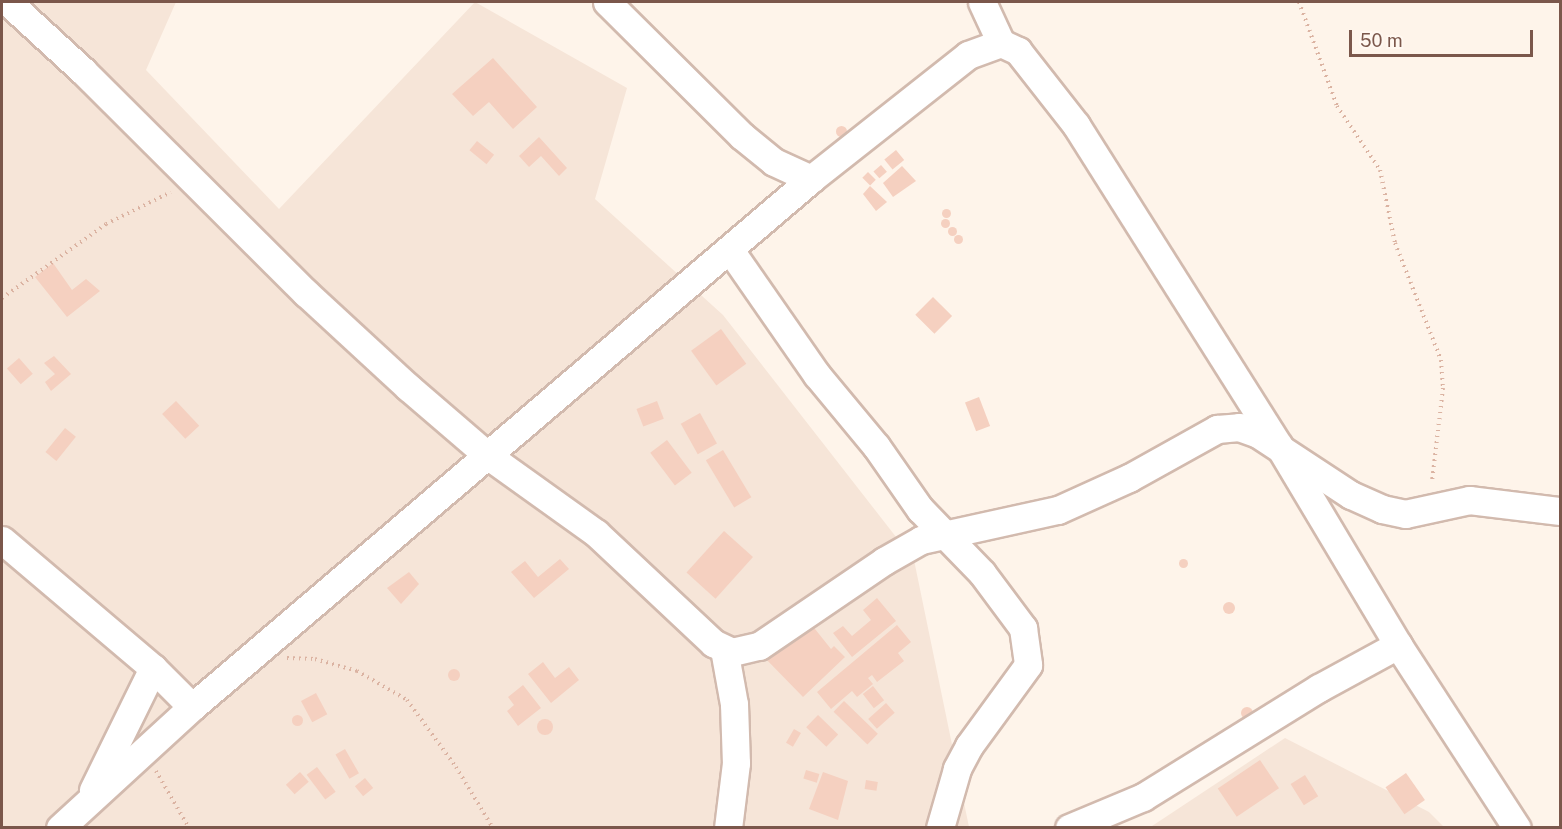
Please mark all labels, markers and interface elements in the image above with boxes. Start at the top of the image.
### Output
scale bar [1352,18,1536,56]
text: 50 m [1360,30,1403,51]

